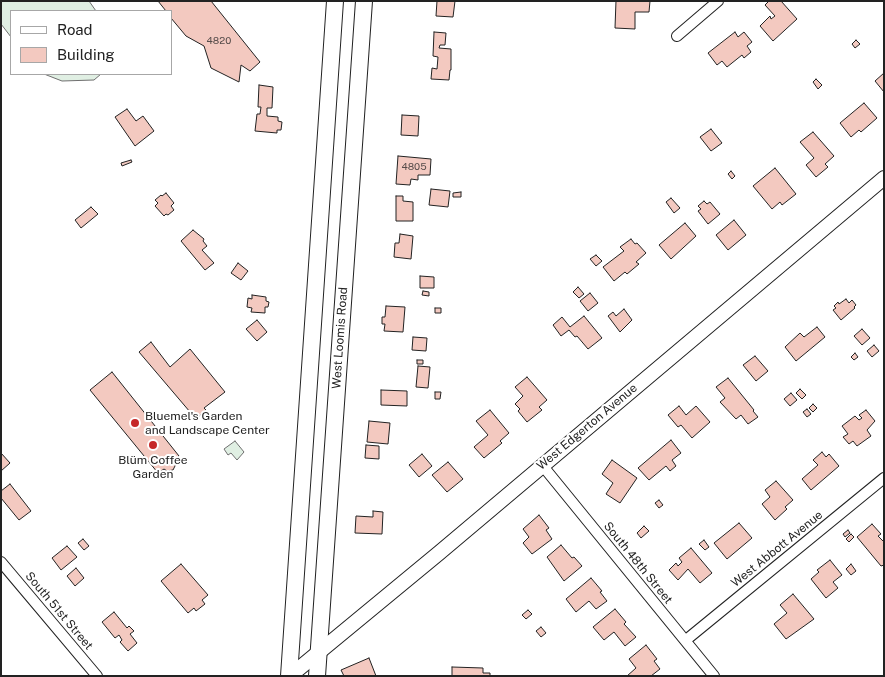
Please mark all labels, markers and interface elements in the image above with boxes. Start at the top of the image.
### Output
legend [10,10,172,75]
text: Road [57,21,93,38]
house number: 4820 [207,35,231,47]
text: Building [57,46,115,63]
house number: 4805 [401,161,427,173]
street label: West Loomis Road [329,287,351,389]
street label: West Edgerton Avenue [534,381,640,473]
place label: Bluemel's Garden and Landscape Center [145,409,270,437]
marker: Bluemel's Garden and Landscape Center [129,417,141,429]
marker: Blüm Coffee Garden [147,439,159,451]
place label: Blüm Coffee Garden [118,453,188,481]
street label: West Abbott Avenue [728,508,826,590]
street label: South 48th Street [601,519,675,607]
street label: South 51st Street [22,569,96,653]

